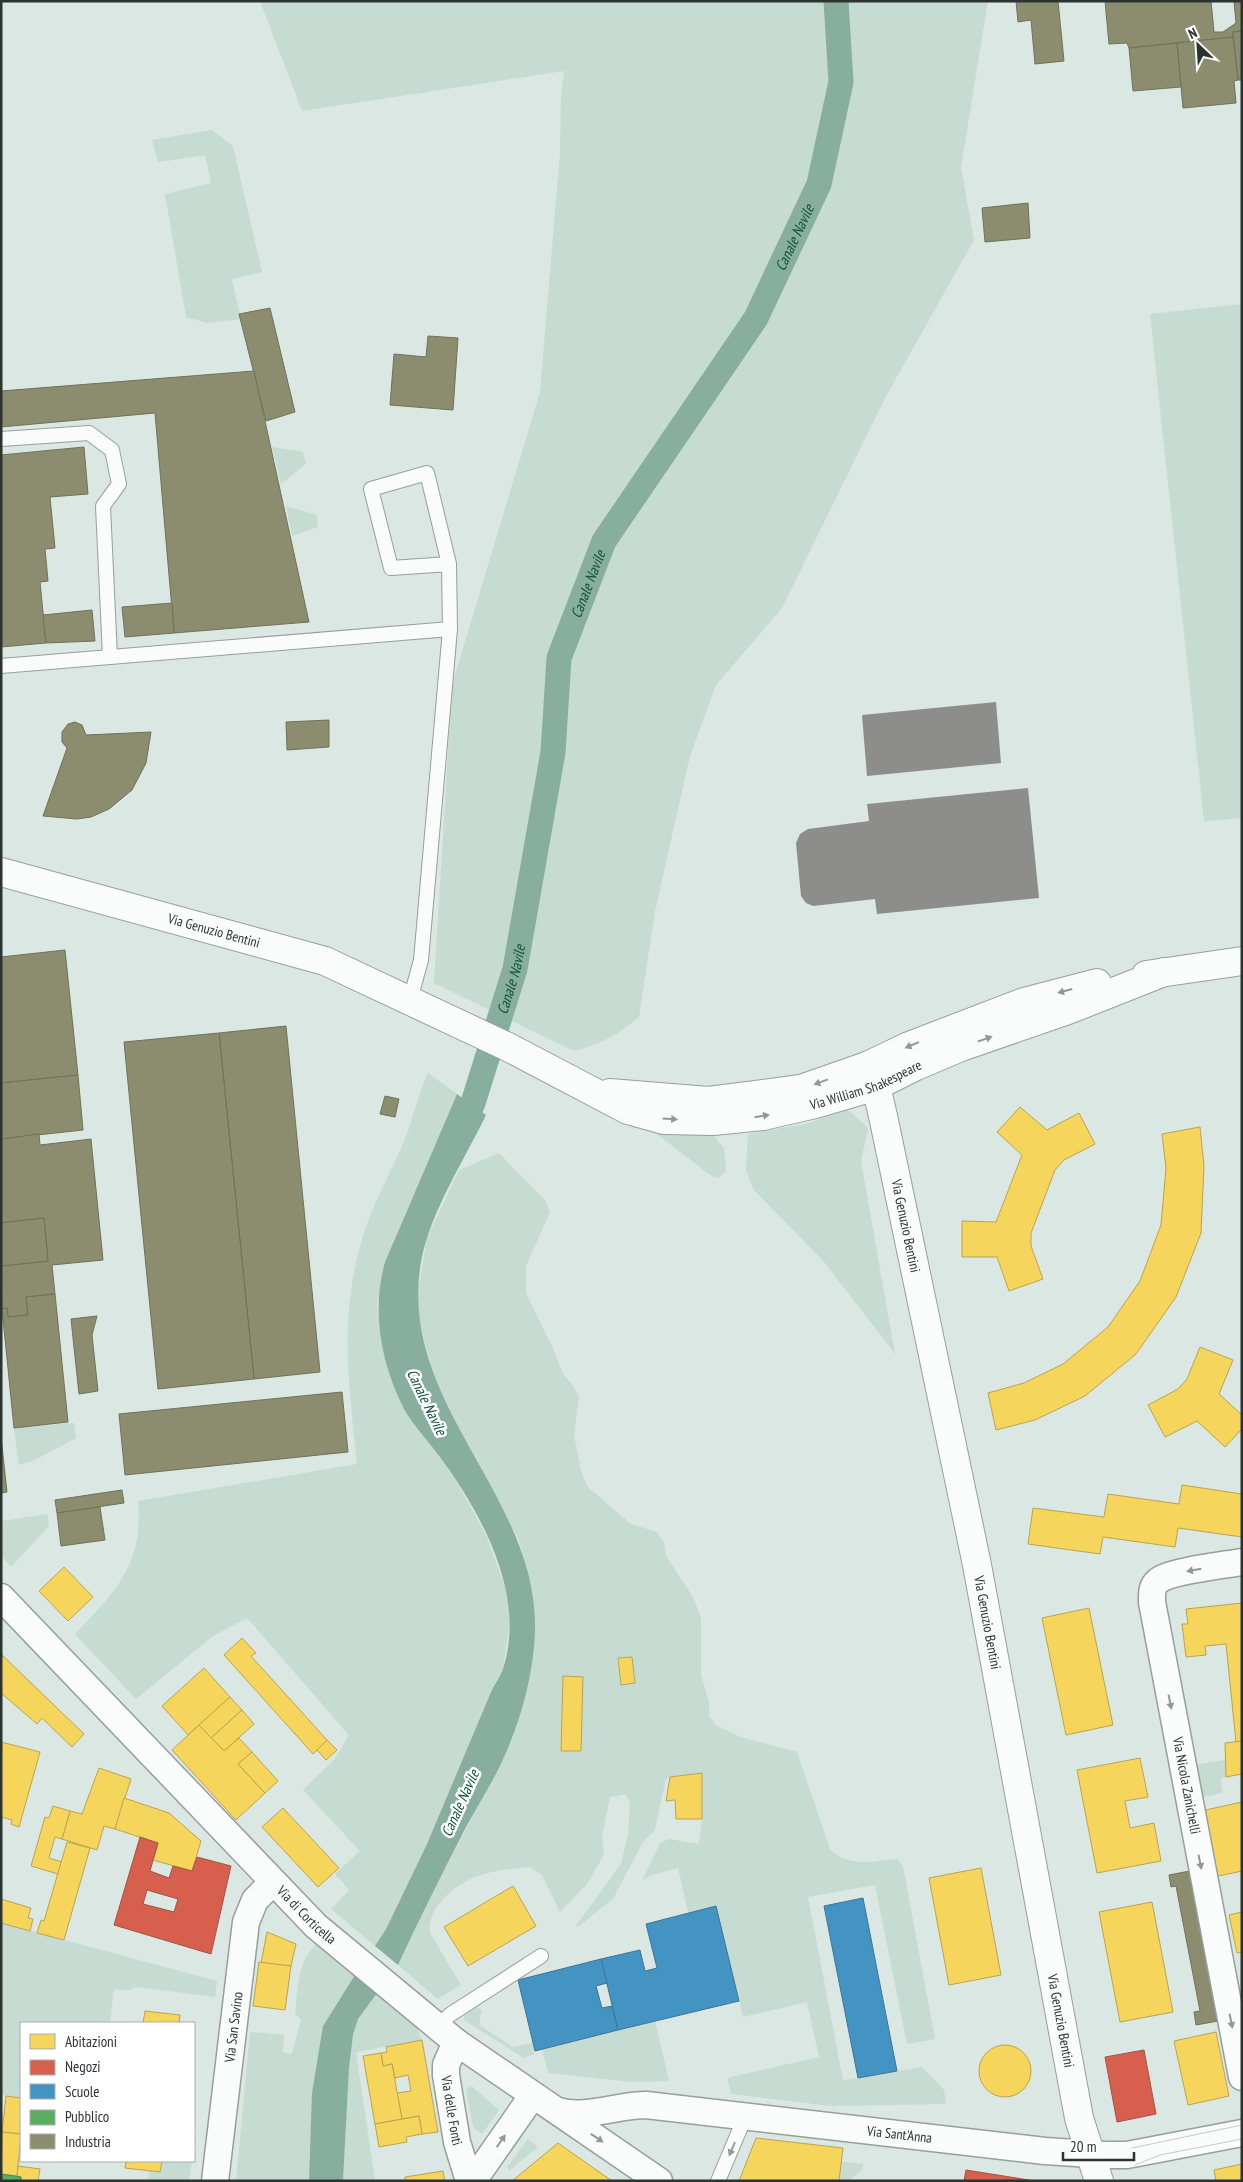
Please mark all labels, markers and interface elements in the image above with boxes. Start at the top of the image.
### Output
north arrow [1173,20,1223,70]
text: N [1185,23,1200,43]
water label: Canale Navile [770,200,818,274]
water label: Canale Navile [566,547,609,620]
street label: Via Genuzio Bentini [165,909,262,952]
water label: Canale Navile [492,942,529,1016]
one-way arrow [1057,987,1073,995]
one-way arrow [977,1035,992,1042]
one-way arrow [904,1041,919,1049]
street label: Via William Shakespeare [807,1056,924,1114]
one-way arrow [813,1078,828,1086]
one-way arrow [754,1111,770,1119]
one-way arrow [662,1116,678,1124]
street label: Via Genuzio Bentini [887,1177,925,1274]
water label: Canale Navile [403,1366,451,1439]
one-way arrow [1185,1567,1201,1575]
street label: Via Genuzio Bentini [970,1573,1005,1671]
one-way arrow [1166,1694,1174,1709]
street label: Via Nicola Zanichelli [1169,1734,1205,1835]
water label: Canale Navile [437,1766,483,1839]
one-way arrow [1196,1854,1204,1870]
street label: Via di Corticella [272,1881,340,1948]
street label: Via Genuzio Bentini [1043,1972,1079,2069]
street label: Via San Savino [220,1991,247,2064]
one-way arrow [1227,2014,1235,2030]
legend [20,2022,195,2162]
text: Abitazioni [65,2032,117,2051]
text: Negozi [65,2057,101,2076]
street label: Via delle Fonti [437,2073,467,2148]
text: Scuole [65,2082,99,2101]
text: Pubblico [65,2107,109,2126]
street label: Via Sant'Anna [865,2121,933,2147]
scale bar [1063,2130,1134,2162]
text: Industria [65,2132,111,2151]
one-way arrow [590,2133,604,2143]
one-way arrow [496,2134,506,2148]
text: 20 m [1070,2137,1096,2156]
one-way arrow [727,2142,735,2156]

